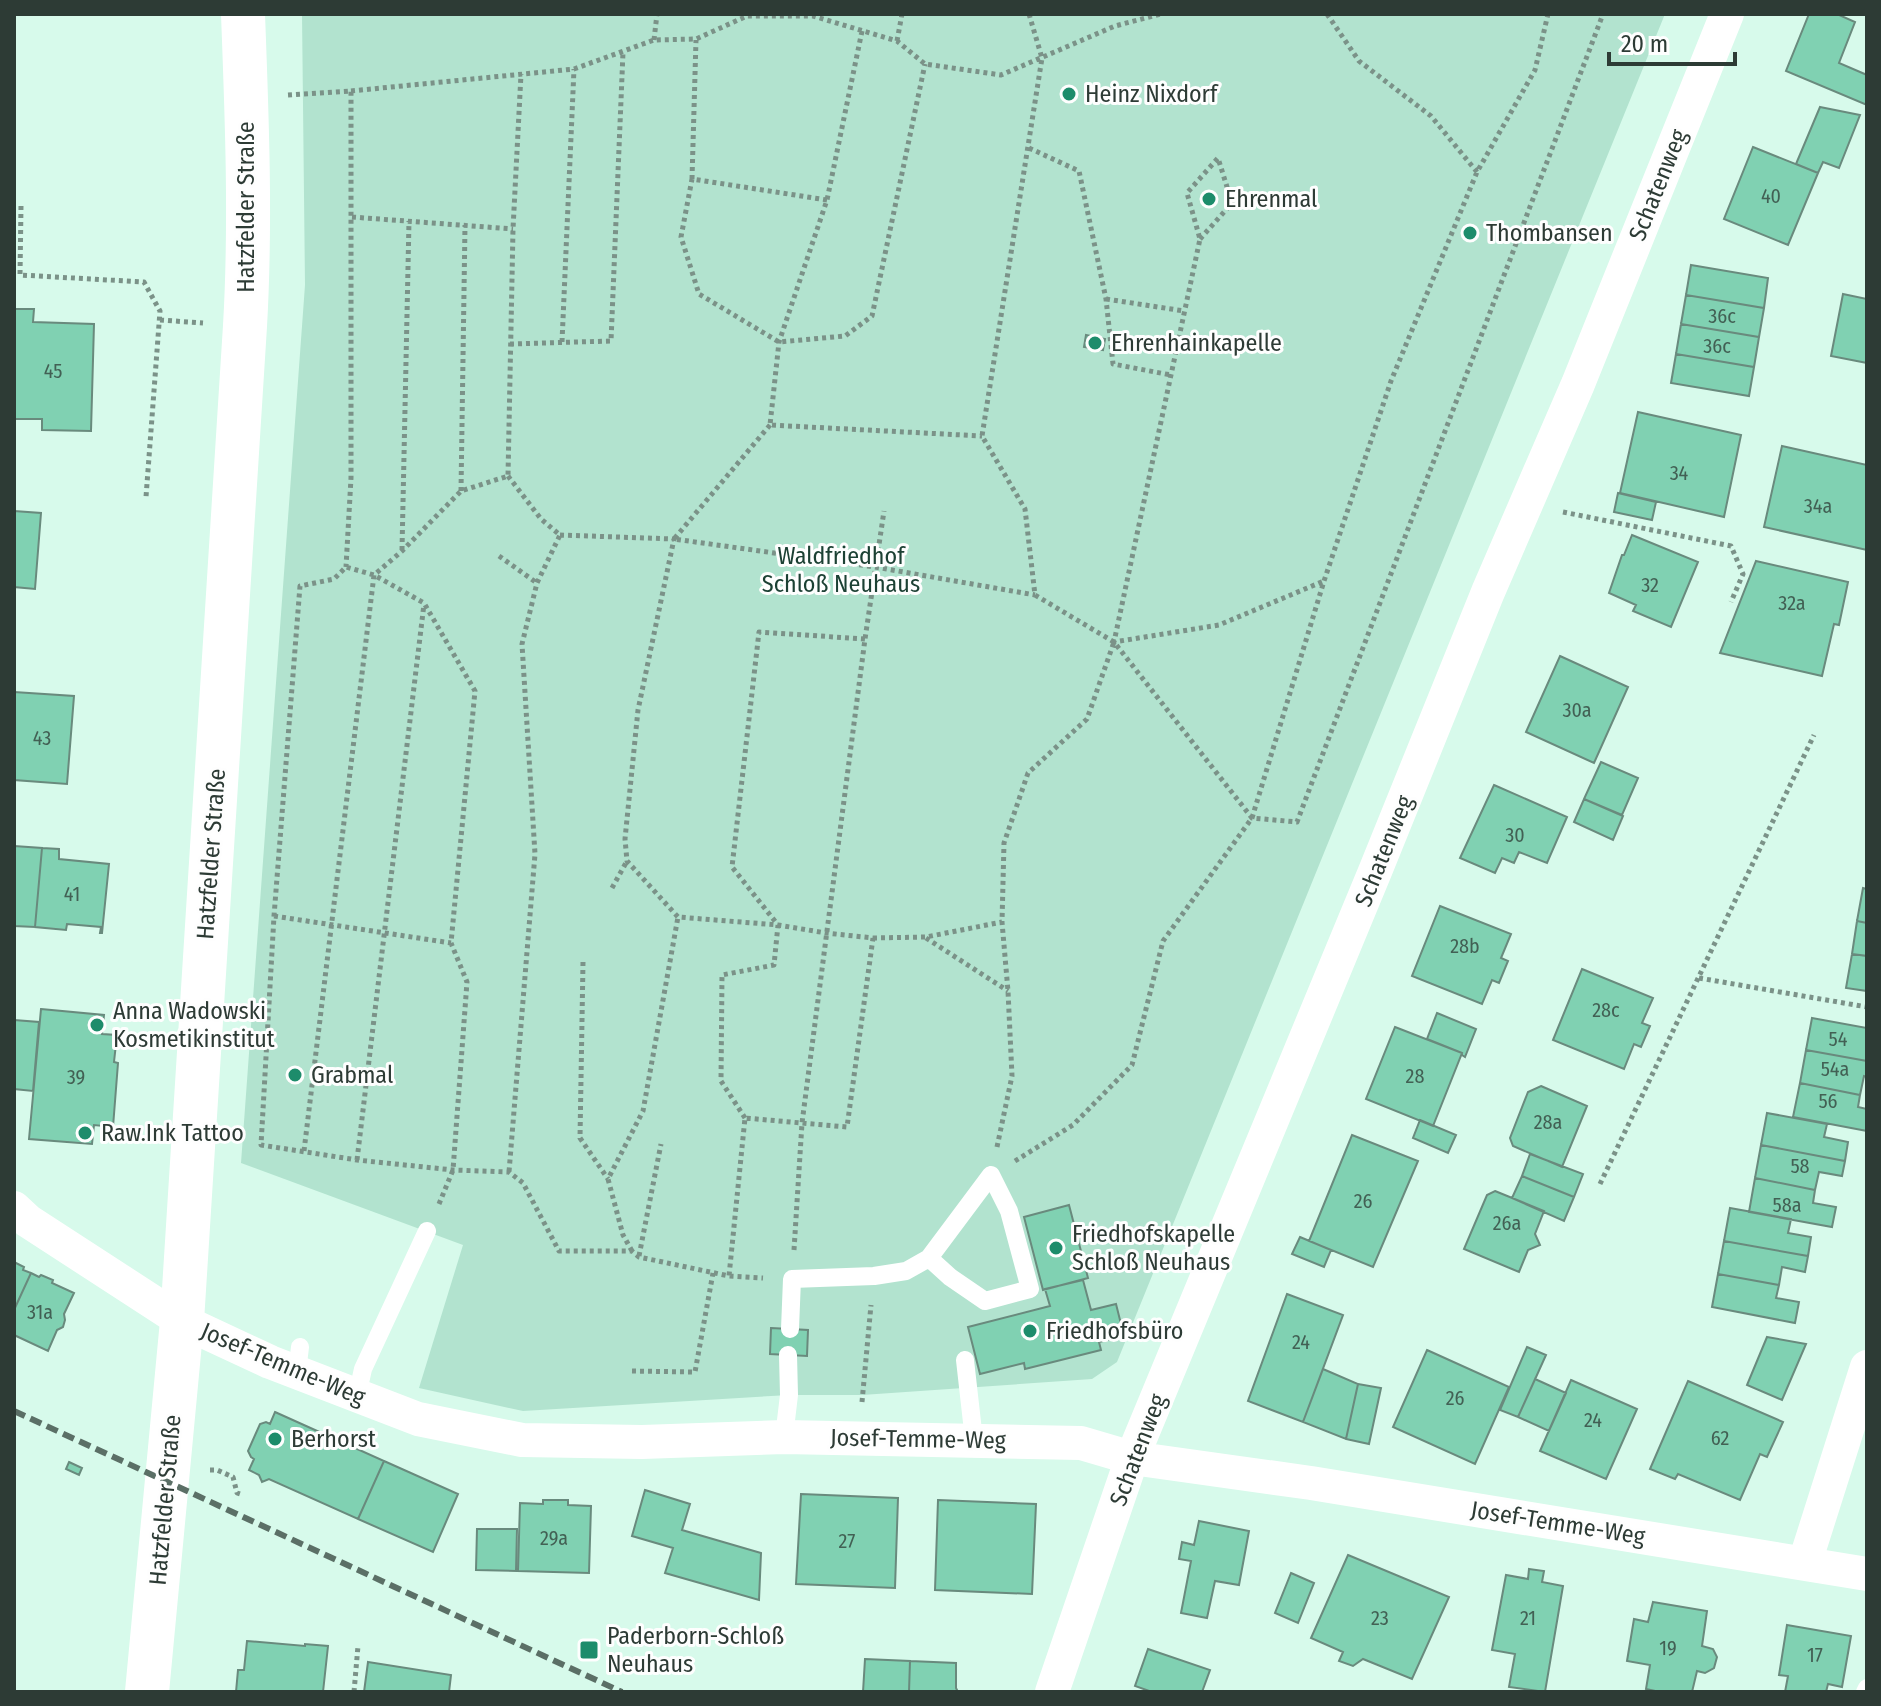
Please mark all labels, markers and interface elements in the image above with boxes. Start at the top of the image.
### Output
scale bar [1609,16,1735,66]
text: 20 m [1621,30,1668,58]
place label: Heinz Nixdorf [1085,80,1219,108]
marker: Heinz Nixdorf [1060,85,1078,103]
street label: Hatzfelder Straße [232,121,260,293]
street label: Schatenweg [1623,125,1693,245]
house number: 40 [1761,184,1781,208]
place label: Ehrenmal [1225,185,1317,213]
marker: Ehrenmal [1200,190,1218,208]
place label: Thombansen [1486,219,1613,247]
marker: Thombansen [1461,224,1479,242]
house number: 36c [1708,304,1736,328]
place label: Ehrenhainkapelle [1111,329,1282,357]
marker: Ehrenhainkapelle [1086,334,1104,352]
house number: 36c [1703,334,1731,358]
house number: 45 [44,359,62,383]
house number: 34 [1670,461,1689,485]
house number: 34a [1804,494,1832,518]
park label: Waldfriedhof Schloß Neuhaus [762,542,920,598]
house number: 32 [1641,573,1659,597]
house number: 32a [1778,591,1806,615]
house number: 30a [1562,698,1592,722]
house number: 43 [33,726,51,750]
street label: Hatzfelder Straße [191,768,231,940]
street label: Schatenweg [1349,791,1419,911]
house number: 30 [1505,823,1525,847]
house number: 41 [64,882,80,906]
house number: 28b [1450,934,1480,958]
place label: Anna Wadowski Kosmetikinstitut [113,997,275,1053]
house number: 28c [1592,998,1620,1022]
marker: Anna Wadowski Kosmetikinstitut [88,1016,106,1034]
house number: 54 [1829,1027,1848,1051]
house number: 54a [1821,1057,1849,1081]
place label: Grabmal [311,1061,393,1089]
house number: 28 [1406,1064,1424,1088]
house number: 39 [67,1065,85,1089]
marker: Grabmal [286,1066,304,1084]
house number: 56 [1818,1089,1838,1113]
house number: 28a [1534,1110,1562,1134]
place label: Raw.Ink Tattoo [101,1119,244,1147]
marker: Raw.Ink Tattoo [76,1124,94,1142]
house number: 58 [1790,1154,1810,1178]
house number: 26 [1354,1189,1372,1213]
house number: 58a [1773,1193,1801,1217]
house number: 26a [1493,1211,1521,1235]
place label: Friedhofskapelle Schloß Neuhaus [1072,1220,1235,1276]
marker: Friedhofskapelle Schloß Neuhaus [1047,1239,1065,1257]
house number: 31a [27,1300,53,1324]
street label: Josef-Temme-Weg [197,1317,370,1412]
place label: Friedhofsbüro [1046,1317,1183,1345]
marker: Friedhofsbüro [1021,1322,1039,1340]
house number: 24 [1292,1330,1310,1354]
house number: 26 [1446,1386,1464,1410]
street label: Schatenweg [1104,1389,1172,1510]
house number: 24 [1584,1408,1602,1432]
street label: Hatzfelder Straße [144,1413,186,1587]
street label: Josef-Temme-Weg [830,1423,1007,1455]
place label: Berhorst [291,1425,376,1453]
house number: 62 [1711,1426,1729,1450]
marker: Berhorst [266,1430,284,1448]
street label: Josef-Temme-Weg [1469,1495,1648,1551]
house number: 29a [540,1526,568,1550]
house number: 27 [839,1529,855,1553]
house number: 23 [1371,1606,1389,1630]
house number: 21 [1520,1606,1536,1630]
place label: Paderborn-Schloß Neuhaus [607,1622,784,1678]
house number: 19 [1659,1636,1677,1660]
marker: Paderborn-Schloß Neuhaus [578,1639,600,1661]
house number: 17 [1807,1643,1823,1667]

